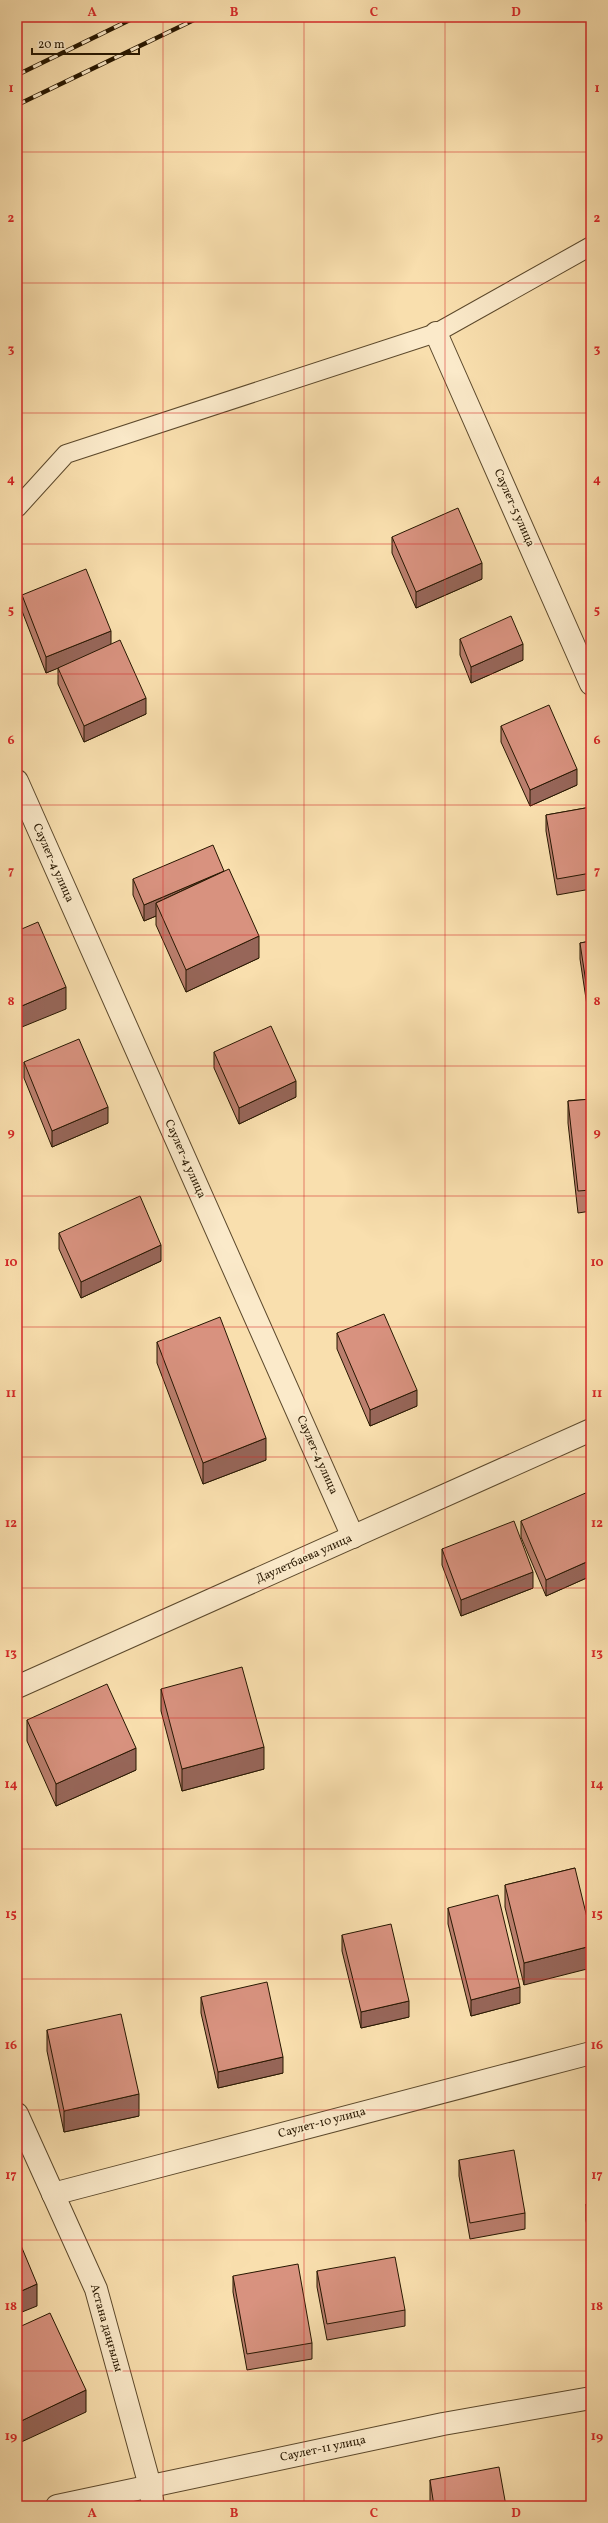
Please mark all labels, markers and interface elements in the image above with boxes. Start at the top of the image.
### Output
text: A [87,4,97,22]
text: B [230,4,239,22]
text: C [370,4,378,22]
text: D [511,4,521,22]
scale bar [32,30,139,56]
text: 20 m [38,37,65,53]
text: 1 [8,80,14,98]
text: 1 [594,80,600,98]
text: 2 [8,210,15,228]
text: 2 [594,210,601,228]
text: 3 [8,341,15,359]
text: 3 [594,341,601,359]
street label: Саулет-5 улица [490,466,538,550]
text: 4 [7,471,15,489]
text: 4 [593,471,601,489]
text: 5 [8,602,14,620]
text: 5 [594,602,600,620]
text: 6 [7,732,15,750]
text: 6 [593,732,601,750]
street label: Саулет-4 улица [28,821,78,905]
text: 7 [8,863,14,881]
text: 7 [594,863,600,881]
text: 8 [7,993,15,1011]
text: 8 [593,993,601,1011]
street label: Саулет-4 улица [160,1117,210,1201]
text: 9 [7,1124,15,1142]
text: 9 [593,1124,601,1142]
text: 10 [4,1254,18,1272]
text: 10 [590,1254,604,1272]
text: 11 [6,1385,16,1403]
text: 11 [592,1385,602,1403]
street label: Саулет-4 улица [292,1413,342,1497]
text: 12 [5,1515,17,1533]
text: 12 [591,1515,603,1533]
street label: Даулетбаева улица [253,1531,355,1587]
text: 13 [5,1645,17,1663]
text: 13 [591,1645,603,1663]
text: 14 [4,1776,18,1794]
text: 14 [590,1776,604,1794]
text: 15 [5,1906,17,1924]
text: 15 [591,1906,603,1924]
text: 16 [5,2037,17,2055]
text: 16 [591,2037,603,2055]
street label: Саулет-10 улица [277,2104,367,2142]
text: 17 [5,2167,17,2185]
text: 17 [591,2167,603,2185]
street label: Астана даңғылы [86,2282,126,2374]
text: 18 [5,2298,17,2316]
text: 18 [591,2298,603,2316]
text: 19 [5,2428,17,2446]
text: 19 [591,2428,603,2446]
street label: Саулет-11 улица [279,2432,367,2466]
text: A [87,2505,97,2523]
text: B [230,2505,239,2523]
text: C [370,2505,378,2523]
text: D [511,2505,521,2523]

